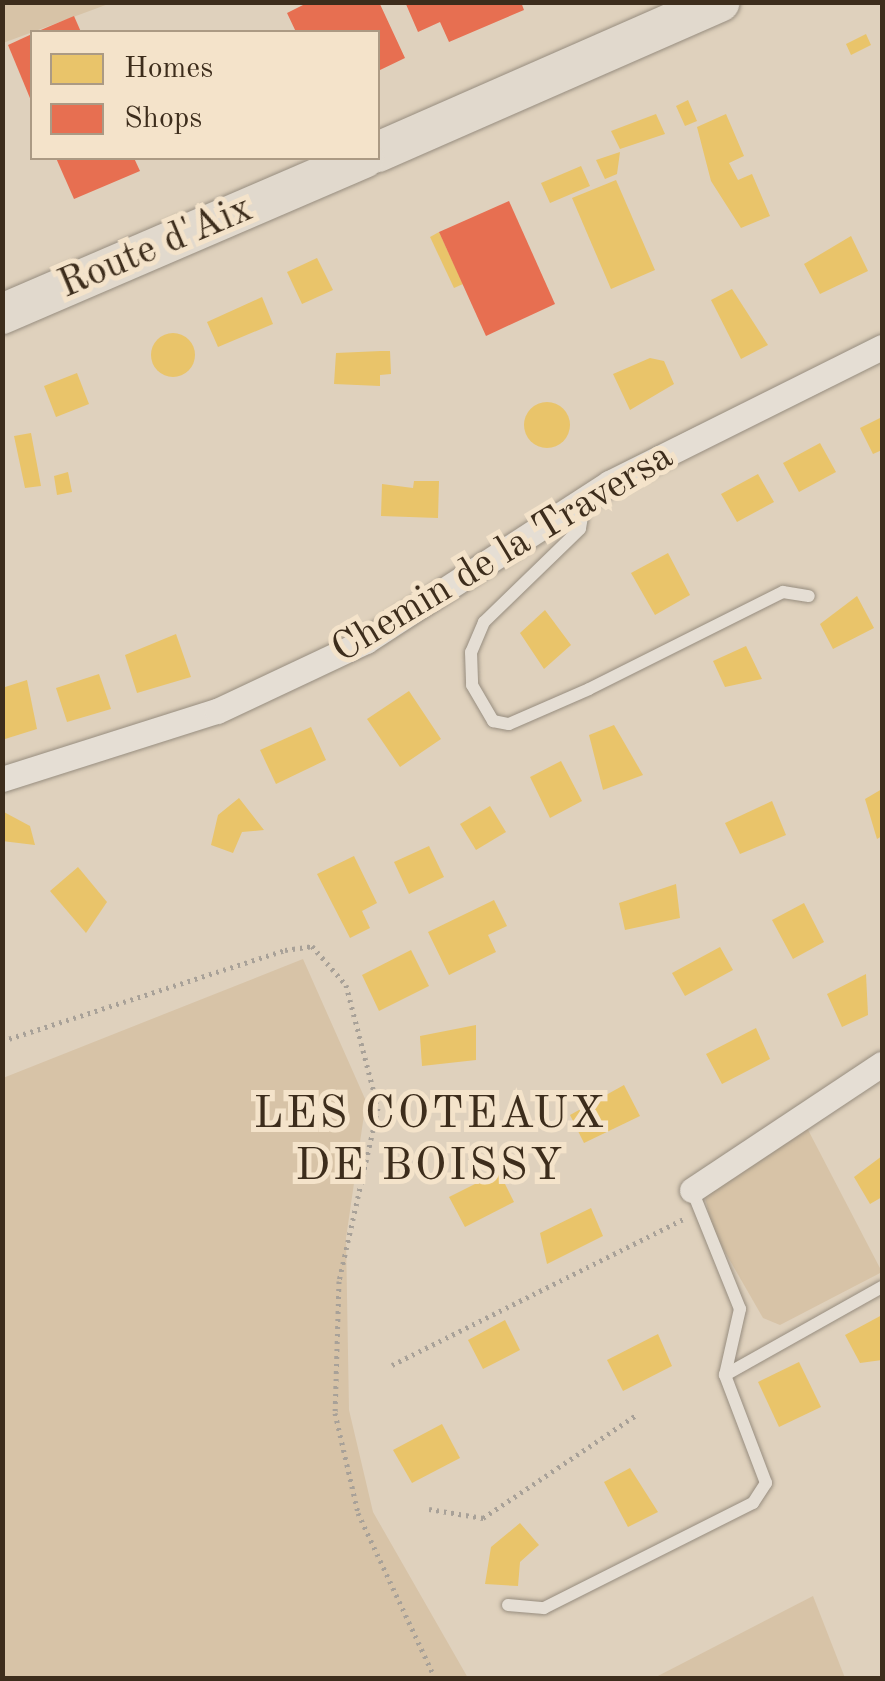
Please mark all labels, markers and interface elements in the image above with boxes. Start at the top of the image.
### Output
legend [30,30,380,160]
text: Homes [124,54,213,84]
text: Shops [124,104,202,134]
street label: Route d'Aix [52,186,260,310]
street label: Chemin de la Traversa [324,433,682,675]
district label: LES COTEAUX DE BOISSY [253,1089,607,1195]

